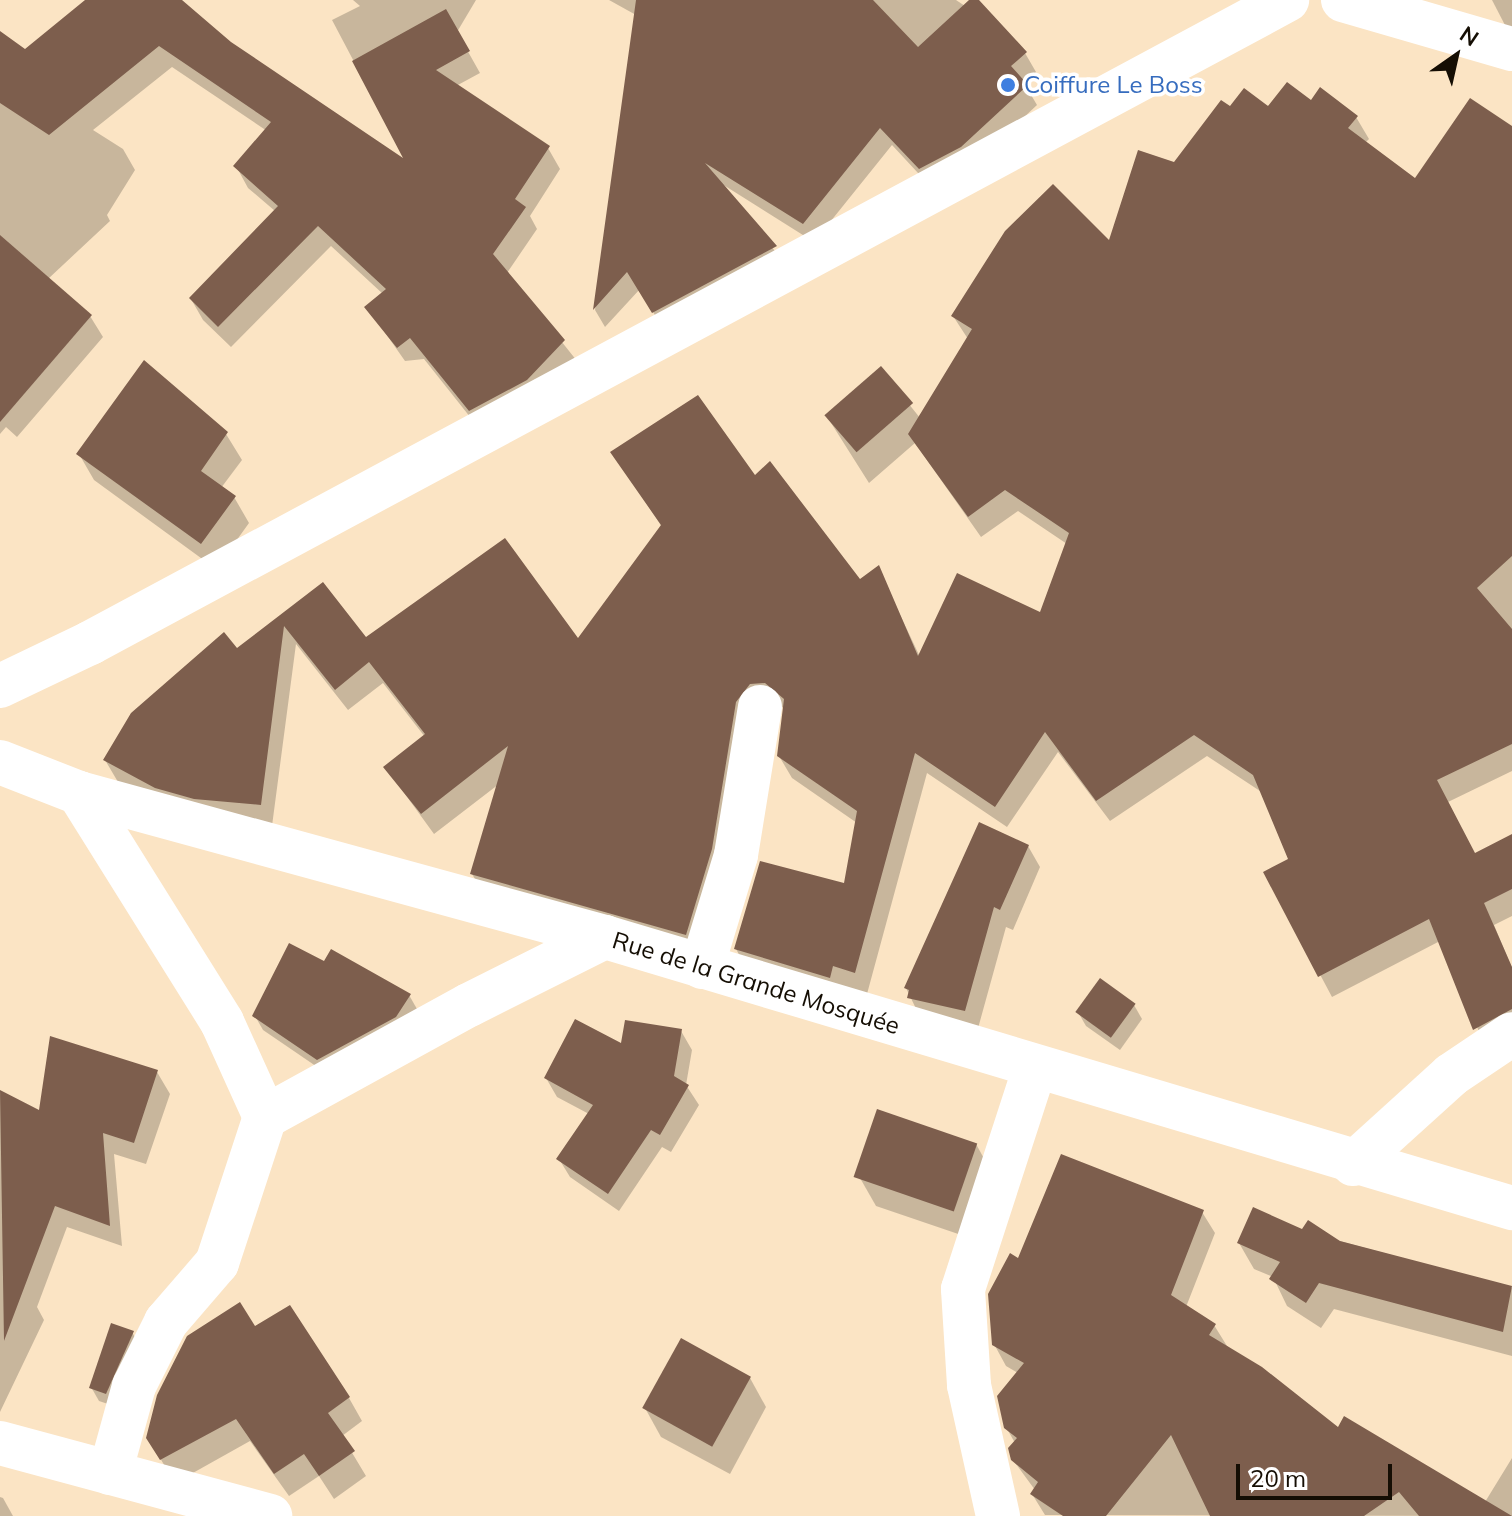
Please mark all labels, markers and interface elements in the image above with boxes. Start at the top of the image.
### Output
north arrow [1416,16,1496,96]
text: N [1455,20,1484,52]
place label: Coiffure Le Boss [1024,71,1203,99]
marker: Coiffure Le Boss [999,76,1017,94]
street label: Rue de la Grande Mosquée [609,926,903,1040]
scale bar [1240,1448,1396,1498]
text: 20 m [1250,1463,1306,1493]

